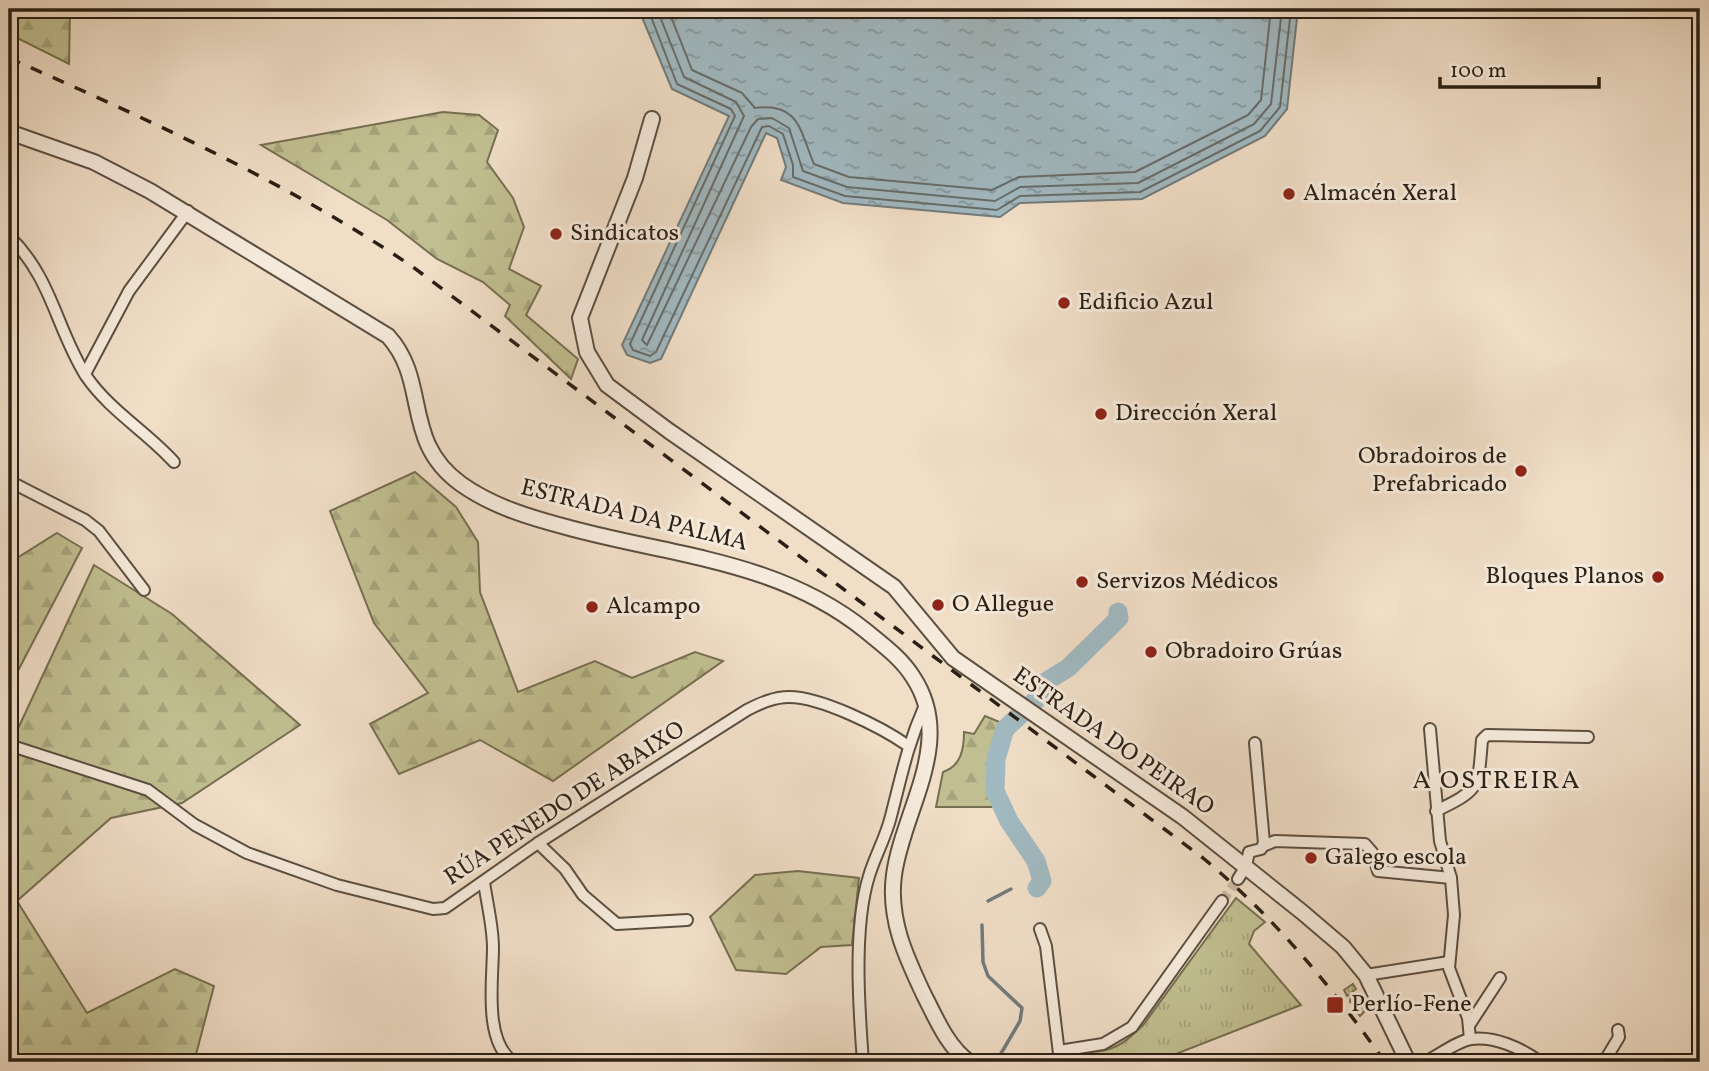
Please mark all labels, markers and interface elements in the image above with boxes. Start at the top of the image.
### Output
scale bar [1440,46,1599,90]
text: 100 m [1450,57,1507,86]
place label: Almacén Xeral [1303,177,1457,211]
marker: Almacén Xeral [1281,186,1297,202]
place label: Sindicatos [570,217,679,251]
marker: Sindicatos [548,226,564,242]
place label: Edificio Azul [1078,286,1213,320]
marker: Edificio Azul [1056,295,1072,311]
place label: Dirección Xeral [1115,397,1277,431]
marker: Dirección Xeral [1093,406,1109,422]
place label: Obradoiros de Prefabricado [1358,440,1507,502]
marker: Obradoiros de Prefabricado [1513,463,1529,479]
street label: ESTRADA DA PALMA [517,471,751,561]
place label: Bloques Planos [1486,560,1644,594]
place label: Servizos Médicos [1096,565,1278,599]
marker: Bloques Planos [1650,569,1666,585]
marker: Servizos Médicos [1074,574,1090,590]
place label: O Allegue [952,588,1054,622]
place label: Alcampo [606,590,701,624]
marker: O Allegue [930,597,946,613]
marker: Alcampo [584,599,600,615]
place label: Obradoiro Grúas [1165,635,1342,669]
marker: Obradoiro Grúas [1143,644,1159,660]
street label: ESTRADA DO PEIRAO [1005,659,1221,825]
street label: RÚA PENEDO DE ABAIXO [438,713,692,895]
district label: A OSTREIRA [1412,763,1582,799]
place label: Galego escola [1325,841,1467,875]
marker: Galego escola [1303,850,1319,866]
place label: Perlío-Fene [1351,988,1472,1022]
marker: Perlío-Fene [1325,995,1345,1015]

